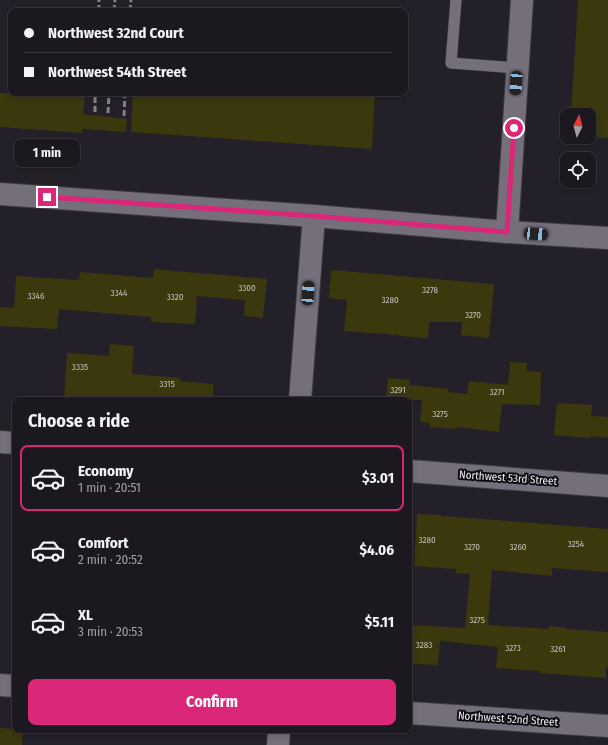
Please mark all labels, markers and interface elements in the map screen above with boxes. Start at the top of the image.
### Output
text: Northwest 32nd Court [48,24,184,42]
text: Northwest 54th Street [48,63,186,81]
car [509,71,523,95]
north arrow [560,108,596,144]
map controls [560,108,596,188]
route start [505,119,523,137]
callout: 1 min [14,139,80,167]
text: 1 min [33,145,61,160]
button: locate [560,152,596,188]
route end [38,188,56,206]
car [524,227,548,241]
car [301,281,315,305]
house number: 3300 [238,283,256,293]
house number: 3278 [422,285,438,295]
house number: 3344 [111,288,128,298]
house number: 3346 [28,291,45,301]
house number: 3320 [167,292,184,302]
house number: 3280 [381,295,399,305]
house number: 3270 [465,310,481,320]
house number: 3335 [72,362,88,372]
house number: 3315 [159,379,175,389]
house number: 3291 [390,385,406,395]
house number: 3271 [490,387,504,397]
house number: 3275 [432,409,448,419]
text: Choose a ride [28,410,130,432]
icon: car [30,460,66,496]
text: Economy [78,462,133,480]
street label: Northwest 53rd Street [459,468,558,488]
text: $3.01 [362,469,394,487]
text: 1 min · 20:51 [78,480,141,495]
icon: car [30,532,66,568]
text: Comfort [78,534,129,552]
house number: 3280 [418,535,436,545]
house number: 3254 [568,539,585,549]
text: $4.06 [360,541,394,559]
house number: 3270 [464,542,480,552]
house number: 3260 [509,542,527,552]
text: 2 min · 20:52 [78,552,143,567]
icon: car [30,604,66,640]
text: XL [78,606,93,624]
text: $5.11 [365,613,394,631]
house number: 3275 [469,615,485,625]
text: 3 min · 20:53 [78,624,143,639]
house number: 3283 [416,640,432,650]
house number: 3273 [505,643,521,653]
house number: 3261 [550,644,566,654]
button: Confirm [28,679,396,725]
street label: Northwest 52nd Street [457,709,559,729]

